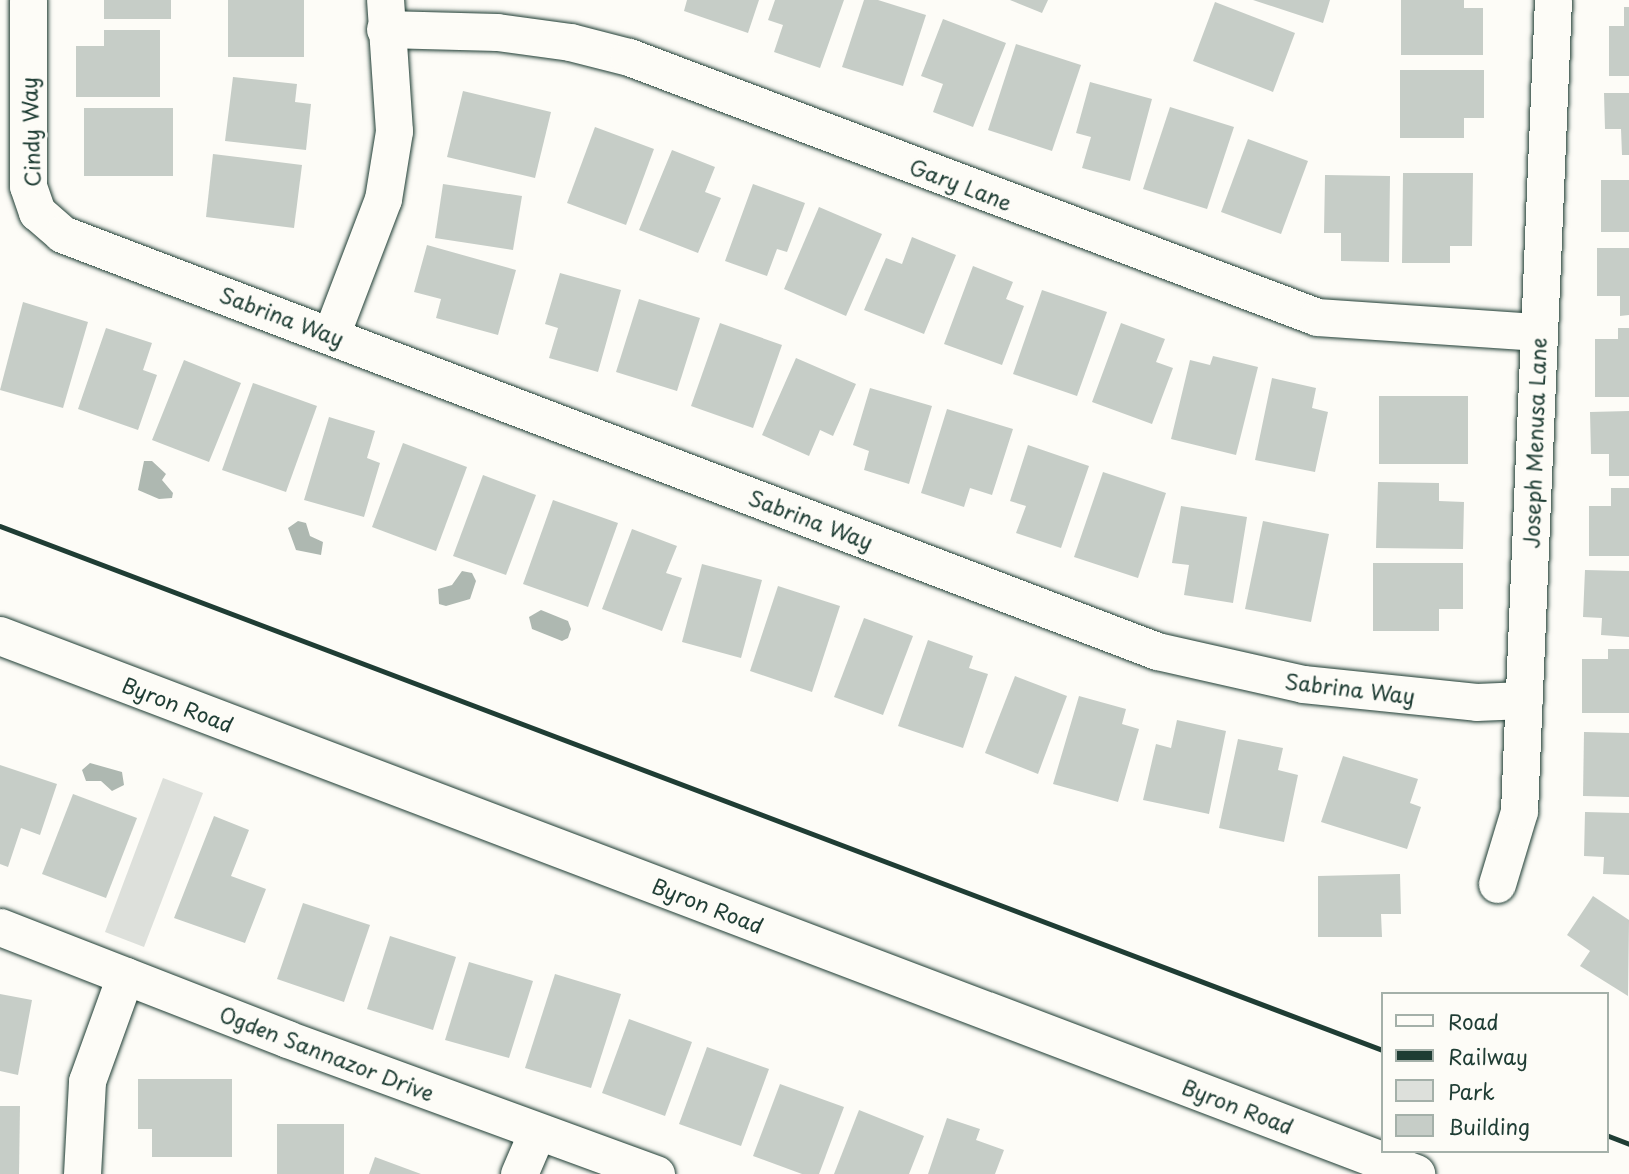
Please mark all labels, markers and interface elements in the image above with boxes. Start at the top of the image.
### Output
street label: Cindy Way [15,76,45,188]
street label: Gary Lane [907,153,1015,215]
street label: Sabrina Way [216,281,348,351]
street label: Joseph Menusa Lane [1518,337,1550,549]
street label: Sabrina Way [745,484,877,554]
street label: Sabrina Way [1283,667,1417,709]
street label: Byron Road [119,671,237,737]
street label: Byron Road [649,872,767,938]
legend [1380,992,1608,1153]
street label: Ogden Sannazor Drive [216,1000,438,1106]
text: Road [1448,1005,1499,1037]
text: Railway [1448,1040,1528,1072]
street label: Byron Road [1179,1073,1297,1139]
text: Park [1448,1075,1495,1107]
text: Building [1448,1110,1530,1142]

